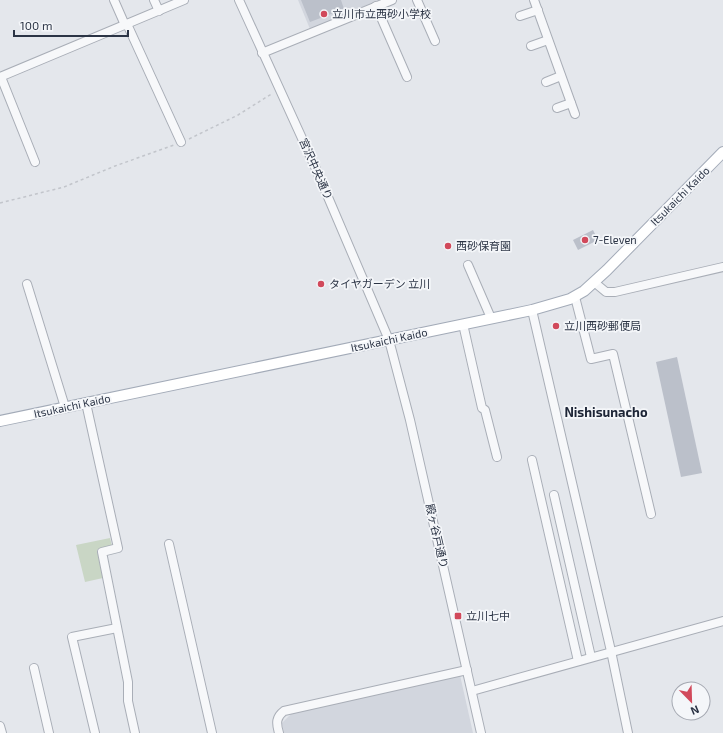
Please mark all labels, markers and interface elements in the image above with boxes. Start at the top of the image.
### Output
place label: 立川市立西砂小学校 [332,7,431,20]
marker: 立川市立西砂小学校 [319,9,329,19]
scale bar [14,12,128,38]
text: 100 m [20,18,52,32]
street label: 宮沢中央通り [297,136,336,202]
street label: Itsukaichi Kaido [647,163,712,228]
place label: 7-Eleven [593,233,637,246]
marker: 7-Eleven [580,235,590,245]
place label: 西砂保育園 [456,239,511,252]
marker: 西砂保育園 [443,241,453,251]
place label: タイヤガーデン 立川 [329,277,430,290]
marker: タイヤガーデン 立川 [316,279,326,289]
place label: 立川西砂郵便局 [564,319,641,332]
marker: 立川西砂郵便局 [551,321,561,331]
street label: Itsukaichi Kaido [349,325,428,354]
street label: Itsukaichi Kaido [32,391,111,420]
district label: Nishisunacho [564,404,648,420]
street label: 殿ヶ谷戸通り [424,502,451,570]
place label: 立川七中 [466,609,510,622]
marker: 立川七中 [453,611,463,621]
north arrow [671,681,711,721]
text: N [689,703,701,718]

